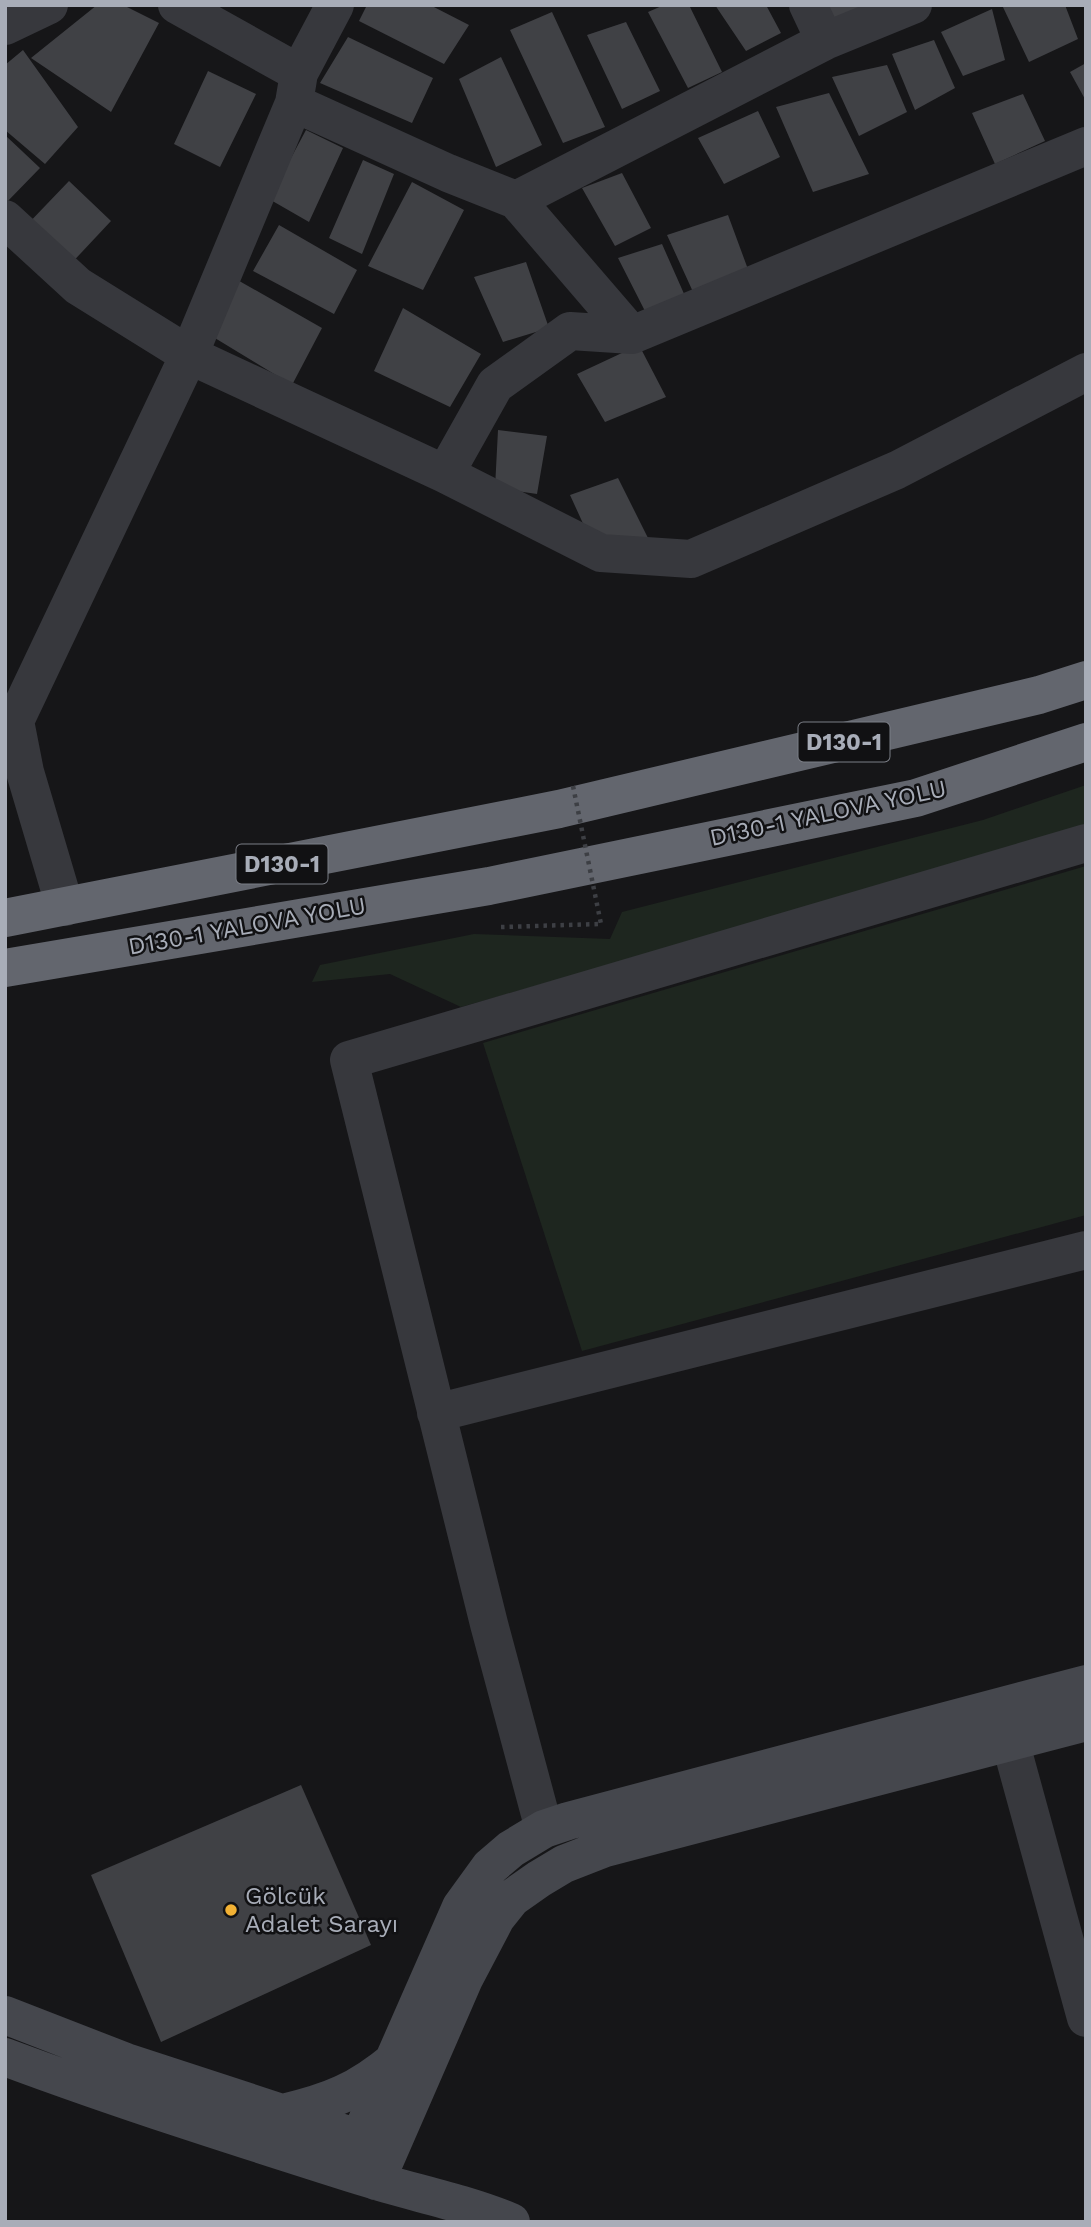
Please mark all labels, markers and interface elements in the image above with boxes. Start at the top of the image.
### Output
road number: D130-1 [798,722,890,762]
street label: D130-1 YALOVA YOLU [707,774,949,852]
road number: D130-1 [236,844,328,884]
street label: D130-1 YALOVA YOLU [126,891,368,961]
place label: Gölcük Adalet Sarayı [245,1882,398,1938]
marker: Gölcük Adalet Sarayı [223,1902,239,1918]

